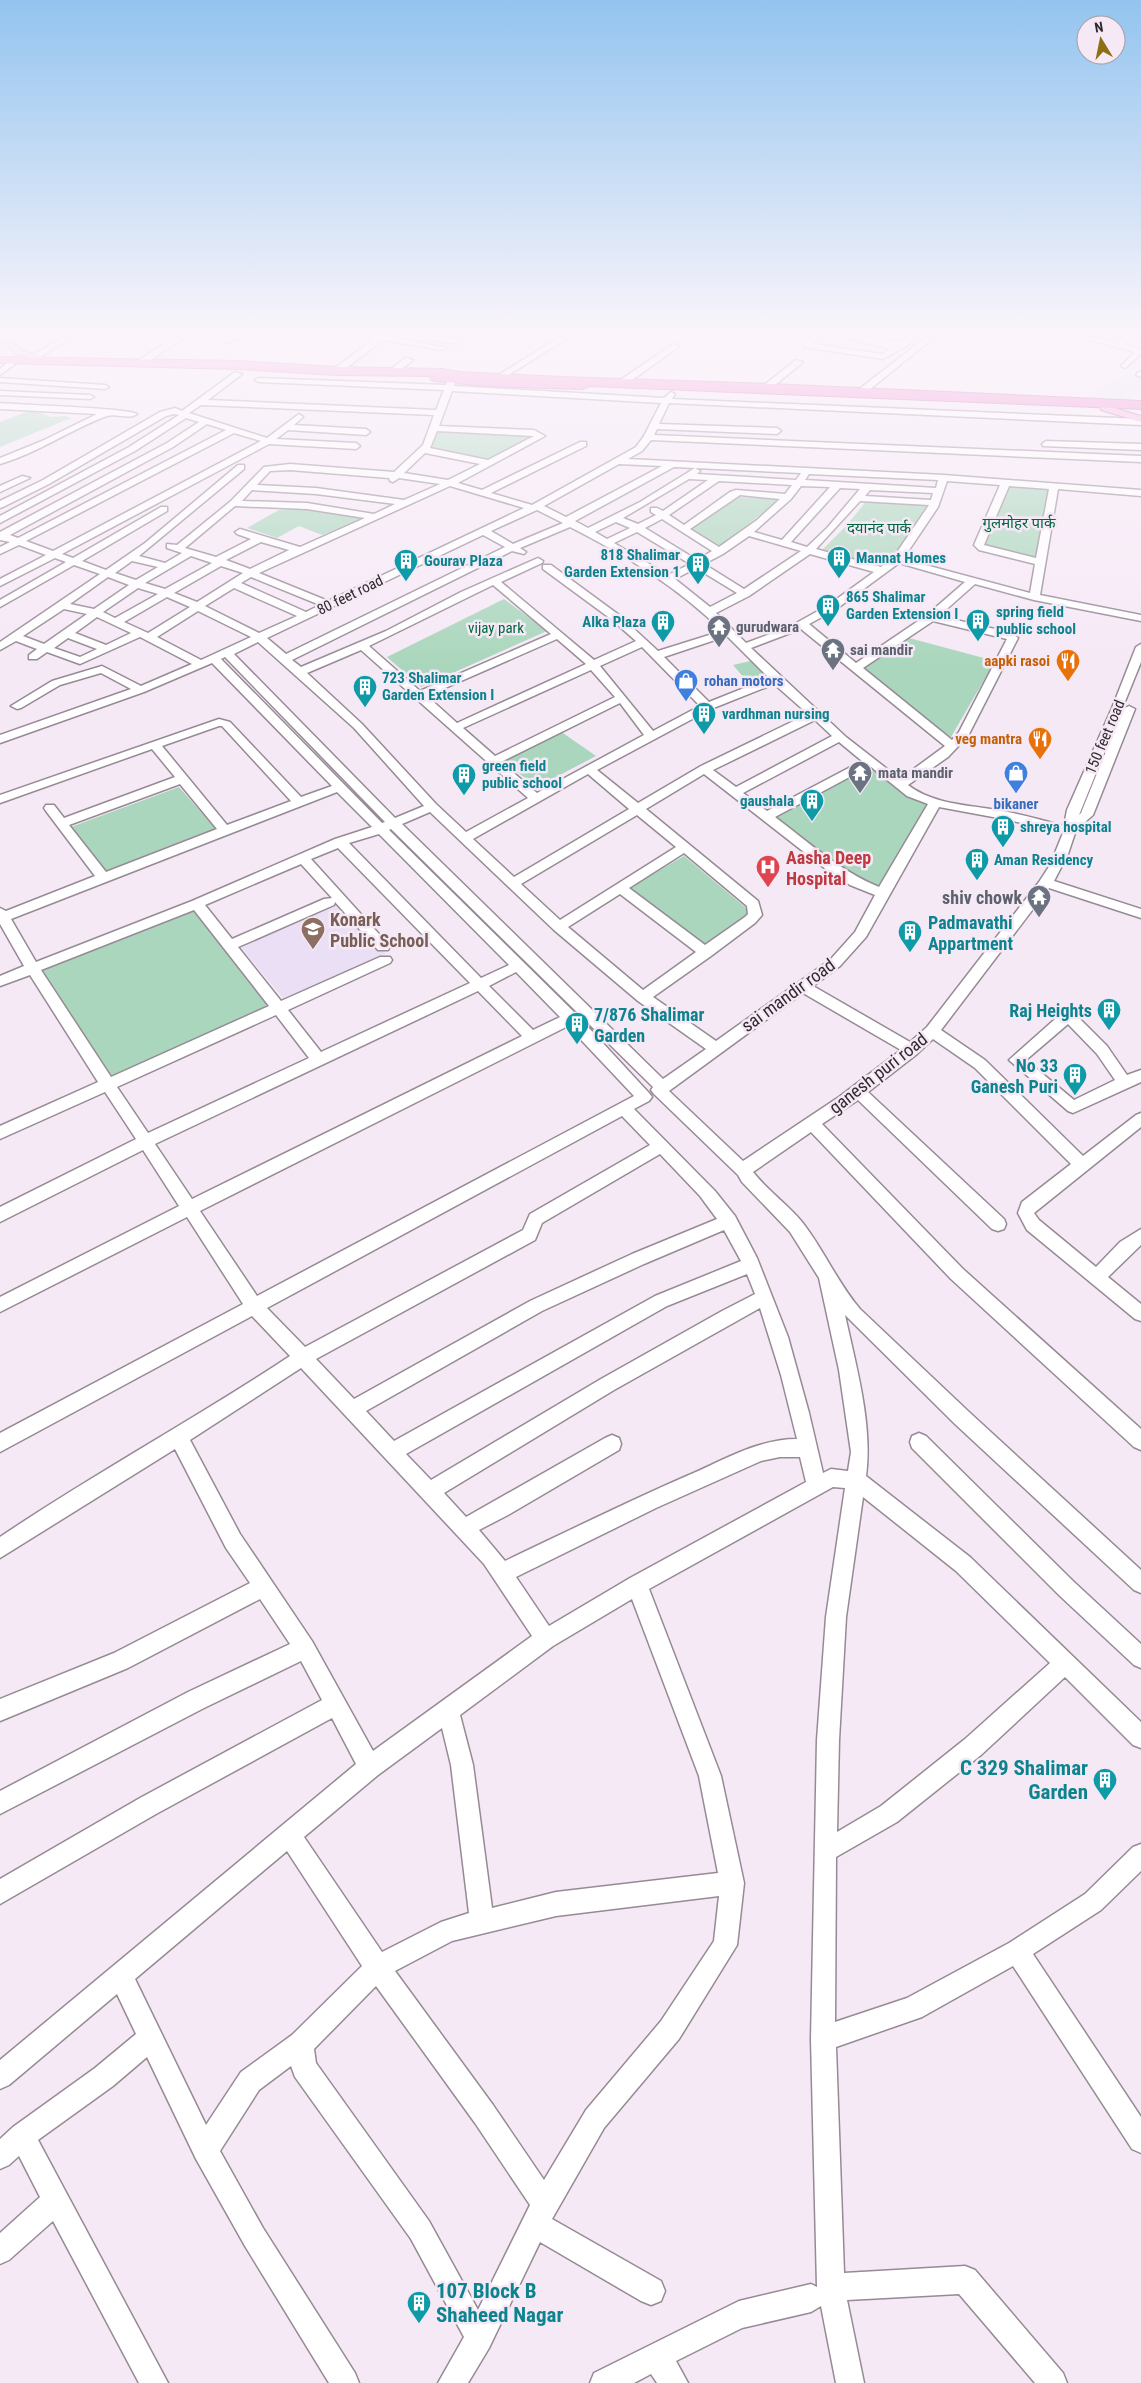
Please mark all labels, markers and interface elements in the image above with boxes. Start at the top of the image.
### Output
north arrow [1076,15,1126,65]
text: N [1093,19,1104,36]
park label: गुलमोहर पार्क [983,514,1056,533]
park label: दयानंद पार्क [847,519,912,537]
building icon: Mannat Homes [826,545,852,579]
place label: 818 Shalimar Garden Extension 1 [564,546,680,581]
building icon: Gourav Plaza [393,548,419,582]
place label: Mannat Homes [856,549,946,567]
building icon: 818 Shalimar Garden Extension 1 [685,551,711,585]
place label: Gourav Plaza [424,552,503,570]
street label: 80 feet road [314,571,386,619]
place label: 865 Shalimar Garden Extension I [846,588,958,623]
building icon: 865 Shalimar Garden Extension I [815,593,841,627]
place label: spring field public school [996,603,1076,638]
building icon: spring field public school [965,608,991,642]
building icon: Alka Plaza [650,609,676,643]
place label: Alka Plaza [582,613,646,631]
temple icon: gurudwara [706,614,732,648]
place label: gurudwara [736,618,799,636]
park label: vijay park [468,619,524,637]
temple icon: sai mandir [820,637,846,671]
place label: sai mandir [850,641,913,659]
restaurant icon: aapki rasoi [1055,648,1081,682]
place label: aapki rasoi [984,652,1050,670]
shop icon: rohan motors [673,668,699,702]
place label: 723 Shalimar Garden Extension I [382,669,494,704]
place label: rohan motors [704,672,784,690]
building icon: 723 Shalimar Garden Extension I [352,674,378,708]
street label: 150 feet road [1081,697,1129,777]
building icon: vardhman nursing [691,701,717,735]
place label: vardhman nursing [722,705,830,723]
restaurant icon: veg mantra [1027,726,1053,760]
place label: veg mantra [955,730,1022,748]
place label: green field public school [482,757,562,792]
temple icon: mata mandir [847,760,873,794]
shop icon: bikaner [1003,760,1029,794]
building icon: green field public school [451,762,477,796]
place label: mata mandir [878,764,953,782]
building icon: gaushala [799,788,825,822]
place label: gaushala [740,792,794,810]
place label: bikaner [994,795,1039,813]
building icon: shreya hospital [990,814,1016,848]
place label: shreya hospital [1020,818,1112,836]
place label: Aasha Deep Hospital [786,847,871,889]
building icon: Aman Residency [964,847,990,881]
place label: Aman Residency [994,851,1094,869]
hospital icon: Aasha Deep Hospital [755,854,781,888]
temple icon: shiv chowk [1026,884,1052,918]
place label: shiv chowk [942,887,1022,908]
place label: Konark Public School [330,909,429,951]
place label: Padmavathi Appartment [928,912,1013,954]
school or university icon: Konark Public School [300,916,326,950]
building icon: Padmavathi Appartment [897,919,923,953]
street label: sai mandir road [737,954,839,1036]
building icon: Raj Heights [1096,997,1122,1031]
place label: Raj Heights [1009,1000,1092,1021]
place label: 7/876 Shalimar Garden [594,1004,704,1046]
building icon: 7/876 Shalimar Garden [564,1011,590,1045]
street label: ganesh puri road [825,1028,931,1118]
place label: No 33 Ganesh Puri [971,1055,1058,1097]
building icon: No 33 Ganesh Puri [1062,1062,1088,1096]
place label: C 329 Shalimar Garden [960,1756,1088,1804]
building icon: C 329 Shalimar Garden [1092,1767,1118,1801]
place label: 107 Block B Shaheed Nagar [436,2279,563,2327]
building icon: 107 Block B Shaheed Nagar [406,2290,432,2324]

